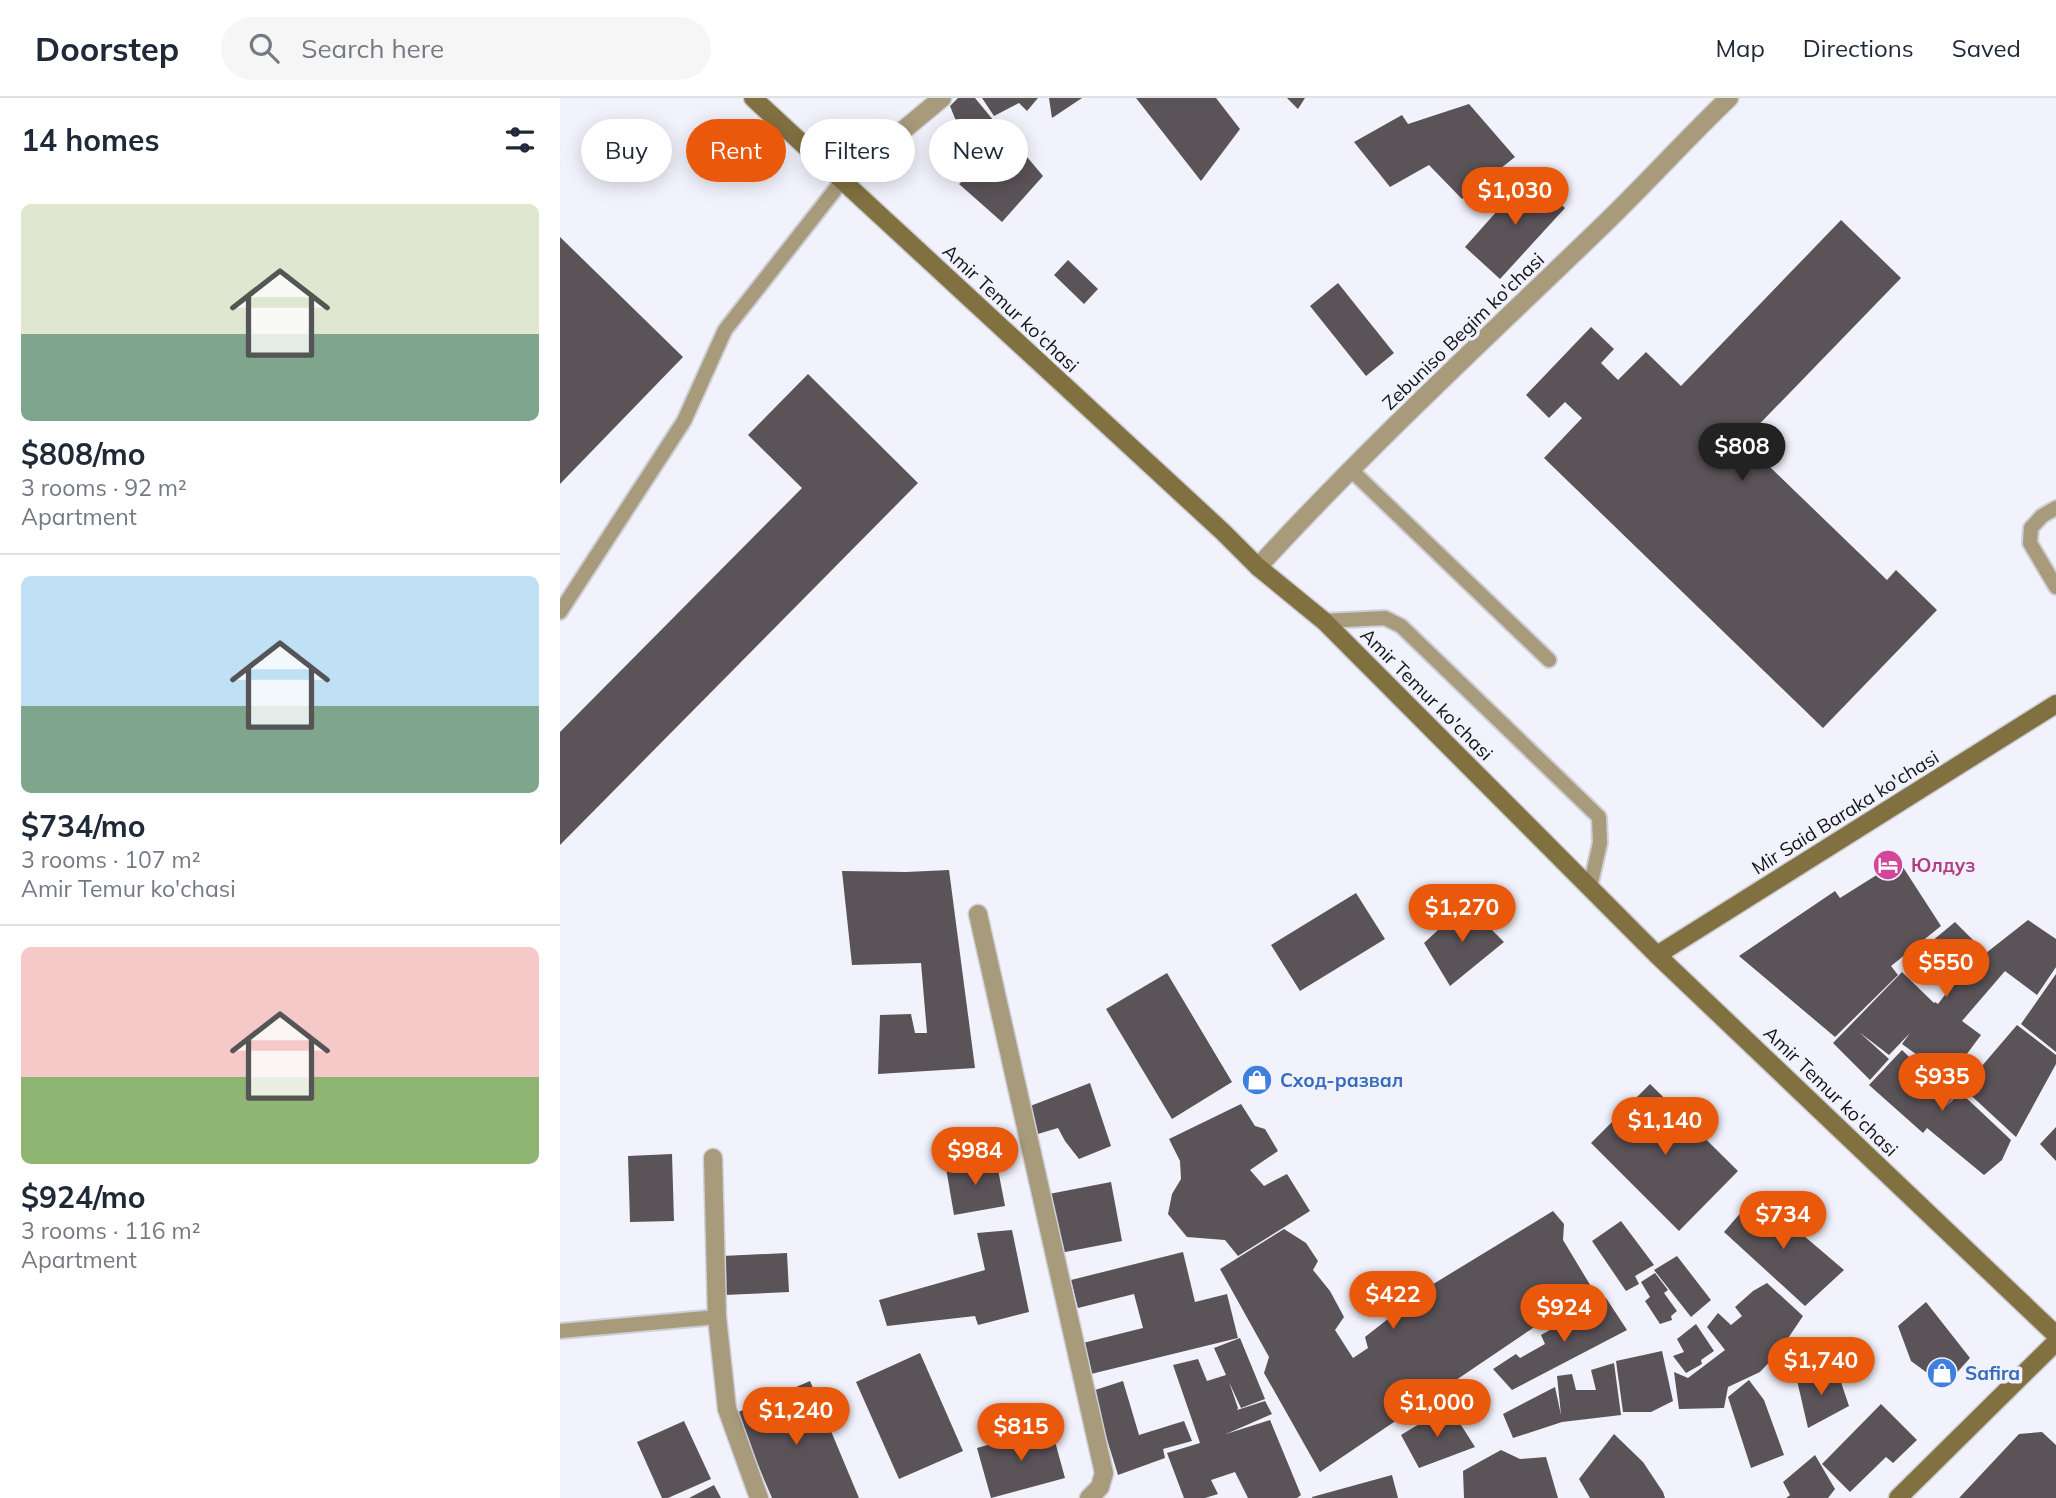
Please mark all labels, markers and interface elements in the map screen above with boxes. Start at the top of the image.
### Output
search box [221,17,711,80]
text: Doorstep [35,28,179,69]
icon: search [245,29,283,67]
text: Search here [301,32,444,65]
text: Map [1715,33,1765,63]
text: Directions [1803,33,1914,63]
text: Saved [1952,33,2021,63]
chip: Buy [581,119,672,182]
chip: Rent [686,119,786,182]
chip: Filters [800,119,915,182]
chip: New [929,119,1028,182]
text: 14 homes [21,121,160,159]
icon: filters [501,121,539,159]
pin: $1,030 [1458,167,1572,227]
text: $1,030 [1478,175,1552,204]
street label: Amir Temur ko'chasi [938,239,1084,377]
street label: Zebuniso Begim ko'chasi [1377,247,1549,415]
icon: home [217,250,343,376]
pin: $808 [1701,424,1783,483]
text: $808 [1714,431,1770,460]
text: $808/mo [21,435,145,473]
text: 3 rooms · 92 m² [21,473,187,502]
text: Apartment [21,502,137,531]
icon: home [217,622,343,748]
street label: Amir Temur ko'chasi [1356,623,1498,765]
street label: Mir Said Baraka ko'chasi [1747,745,1943,879]
text: $734/mo [21,807,145,845]
text: 3 rooms · 107 m² [21,845,201,874]
hotel icon: Юлдуз [1871,848,1905,882]
place label: Юлдуз [1911,853,1975,877]
text: Amir Temur ko'chasi [21,874,236,903]
pin: $1,270 [1405,884,1519,944]
text: $1,270 [1425,892,1499,921]
pin: $550 [1905,940,1987,999]
text: $550 [1918,947,1974,976]
icon: home [217,993,343,1119]
street label: Amir Temur ko'chasi [1759,1021,1903,1161]
pin: $935 [1901,1054,1983,1113]
text: $935 [1914,1061,1970,1090]
shop icon: Сход-развал [1240,1063,1274,1097]
place label: Сход-развал [1280,1068,1403,1092]
pin: $1,140 [1608,1098,1722,1157]
text: $1,140 [1628,1105,1702,1134]
pin: $984 [934,1128,1016,1187]
text: $984 [947,1135,1003,1164]
text: $924/mo [21,1178,145,1216]
pin: $734 [1742,1192,1824,1251]
text: $734 [1755,1199,1811,1228]
text: 3 rooms · 116 m² [21,1216,201,1245]
text: Apartment [21,1245,137,1274]
pin: $422 [1352,1272,1434,1331]
text: $422 [1365,1279,1421,1308]
pin: $924 [1523,1284,1605,1344]
text: $924 [1536,1292,1592,1321]
pin: $1,740 [1764,1338,1878,1397]
text: $1,740 [1784,1345,1858,1374]
shop icon: Safira [1925,1356,1959,1390]
place label: Safira [1965,1361,2020,1385]
pin: $1,000 [1380,1380,1494,1439]
text: $1,000 [1400,1387,1474,1416]
pin: $1,240 [739,1388,853,1447]
text: $1,240 [759,1395,833,1424]
pin: $815 [980,1404,1062,1463]
text: $815 [993,1411,1049,1440]

